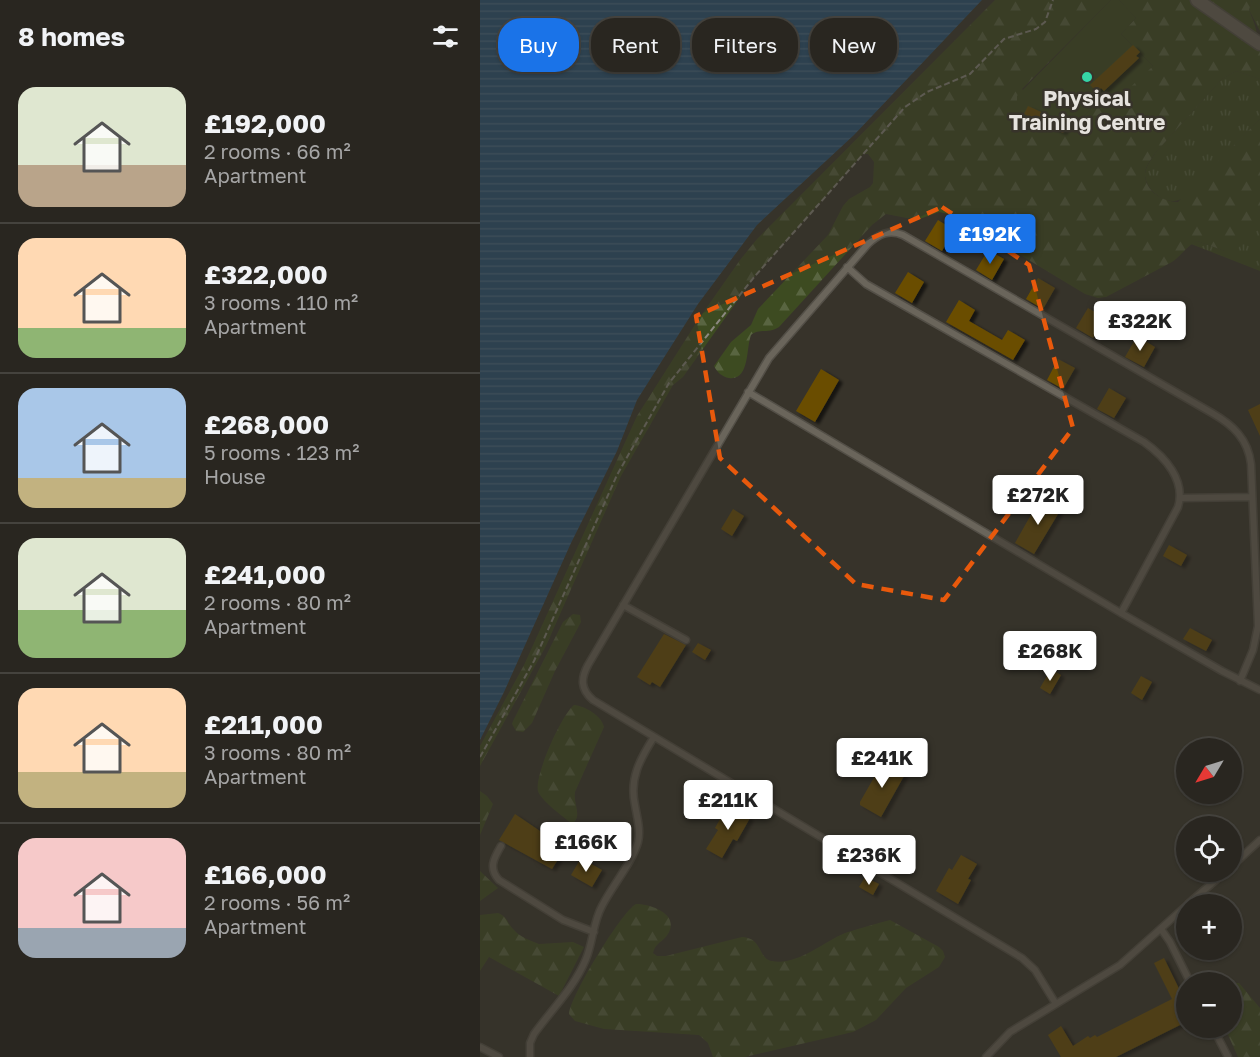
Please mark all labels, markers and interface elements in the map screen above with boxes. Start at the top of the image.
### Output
chip: Buy [498,18,579,72]
chip: Rent [591,18,680,72]
chip: Filters [692,18,798,72]
chip: New [810,18,897,72]
icon: filters [429,20,462,53]
text: 8 homes [18,21,125,52]
marker: Physical Training Centre [1080,70,1094,84]
place label: Physical Training Centre [1009,85,1165,135]
text: £192,000 [204,108,326,139]
icon: home [66,111,138,183]
text: 2 rooms · 66 m² [204,139,351,163]
text: Apartment [204,163,307,187]
pin: £192K [948,214,1032,265]
text: £192K [959,221,1021,245]
text: £322,000 [204,259,328,290]
icon: home [66,262,138,334]
text: 3 rooms · 110 m² [204,290,358,314]
pin: £322K [1098,301,1182,352]
text: £322K [1108,308,1172,332]
text: Apartment [204,314,307,338]
text: £268,000 [204,409,329,440]
icon: home [66,412,138,484]
text: 5 rooms · 123 m² [204,440,359,464]
text: House [204,464,266,488]
pin: £272K [996,475,1080,526]
text: £272K [1007,482,1070,506]
text: £241,000 [204,559,326,590]
icon: home [66,562,138,634]
text: 2 rooms · 80 m² [204,590,351,614]
text: Apartment [204,614,307,638]
pin: £268K [1008,631,1092,682]
text: £268K [1017,638,1083,662]
text: £211,000 [204,709,323,740]
icon: home [66,712,138,784]
pin: £241K [840,738,924,789]
north arrow [1176,738,1242,804]
map controls [1176,738,1242,1038]
text: 3 rooms · 80 m² [204,740,351,764]
text: £241K [851,745,913,769]
text: Apartment [204,764,307,788]
pin: £211K [686,780,770,831]
text: £211K [698,787,758,811]
button: locate [1176,816,1242,882]
pin: £166K [544,822,628,873]
text: £166K [554,829,618,853]
pin: £236K [827,835,911,886]
text: £236K [837,842,901,866]
text: £166,000 [204,859,327,890]
icon: home [66,862,138,934]
text: 2 rooms · 56 m² [204,890,350,914]
button: + [1176,894,1242,960]
text: Apartment [204,914,307,938]
button: − [1176,972,1242,1038]

